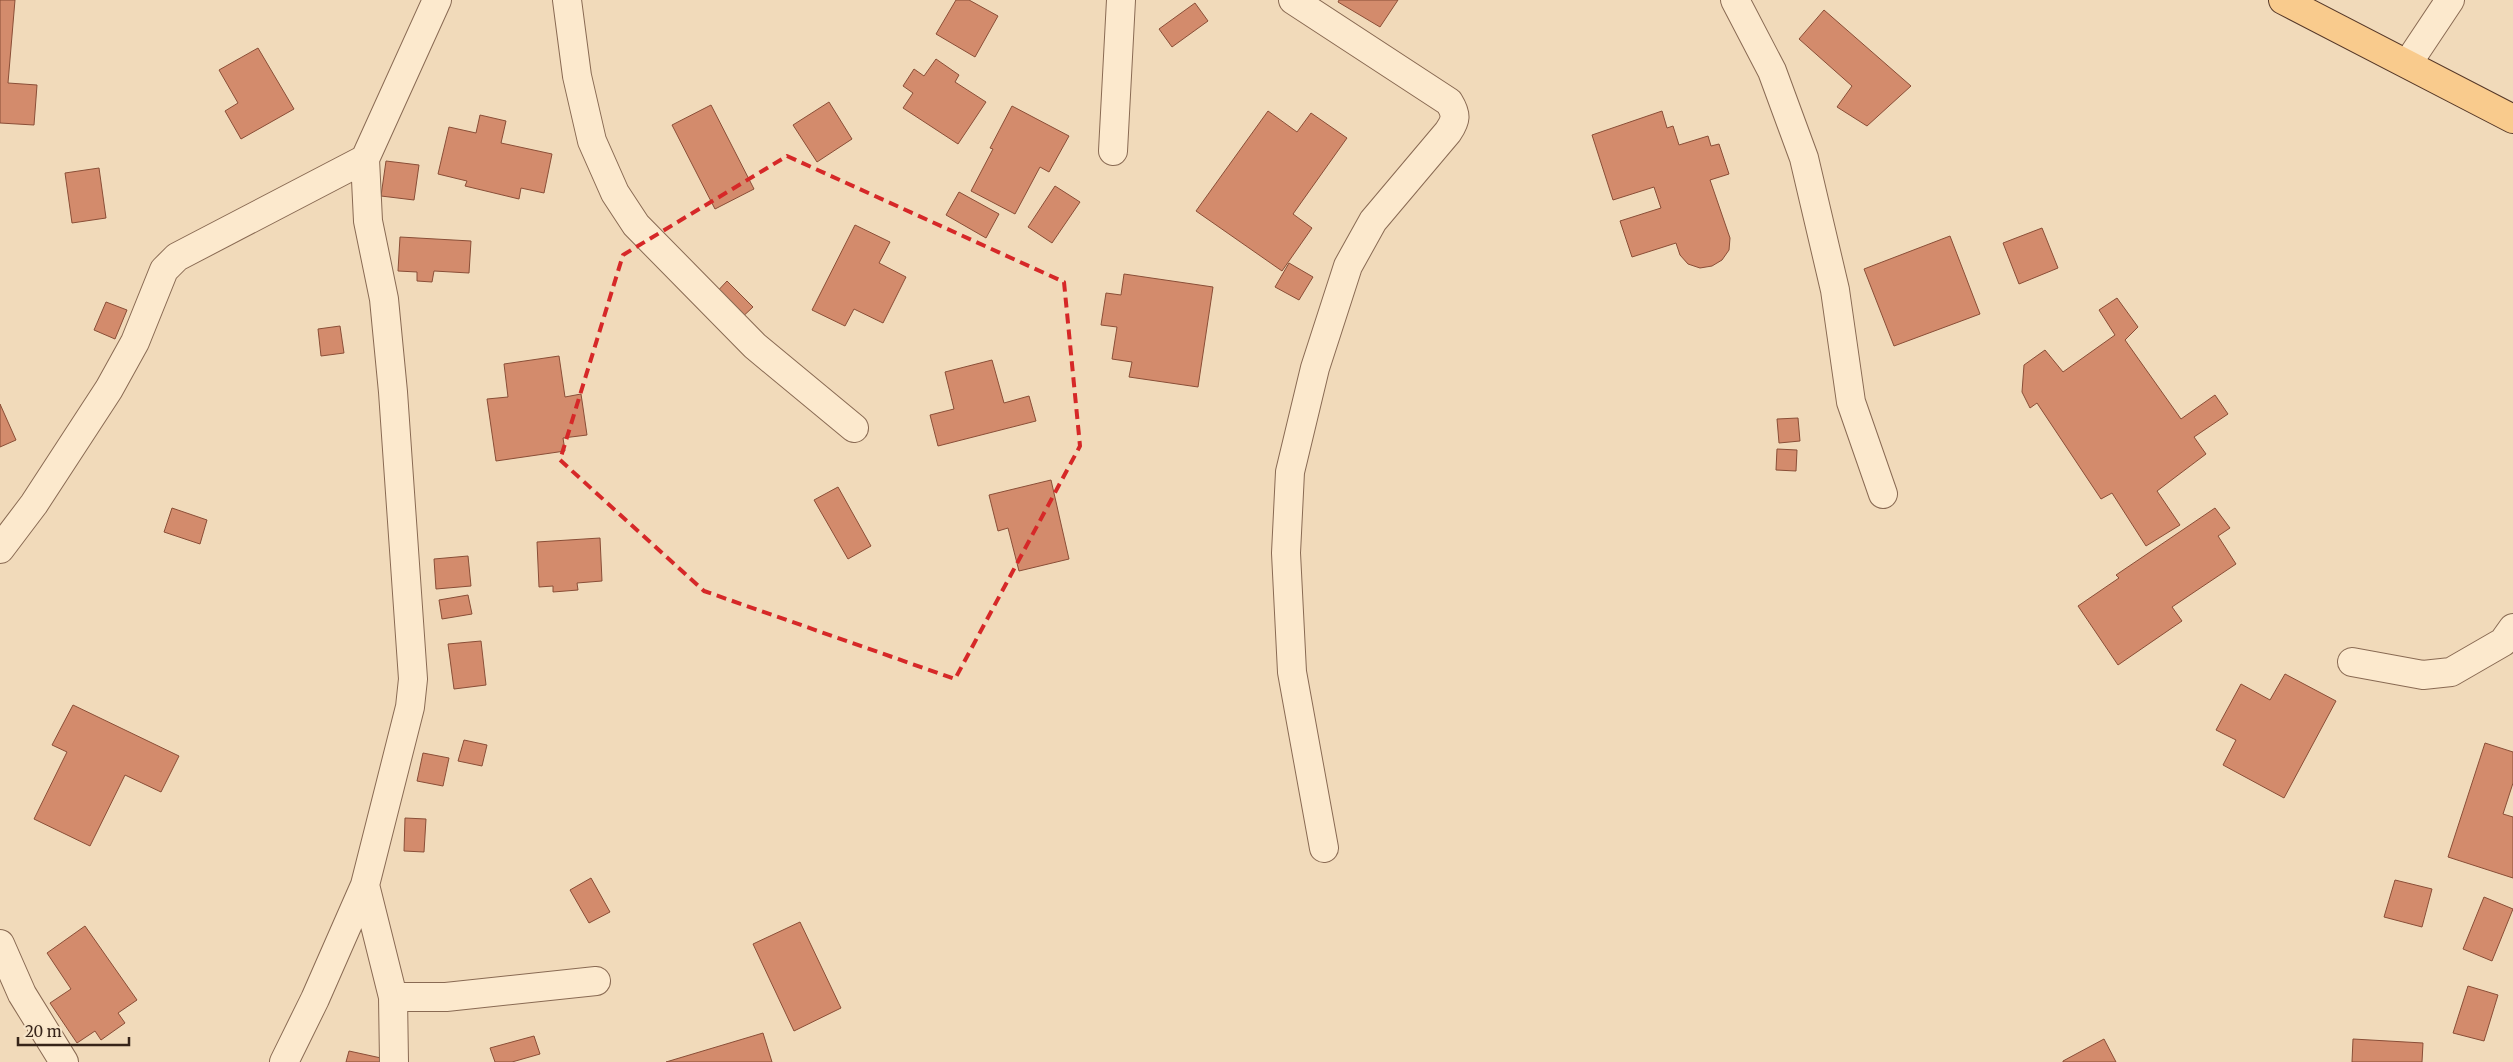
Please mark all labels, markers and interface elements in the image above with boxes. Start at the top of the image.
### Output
scale bar [18,1014,129,1046]
text: 20 m [25,1022,62,1041]

